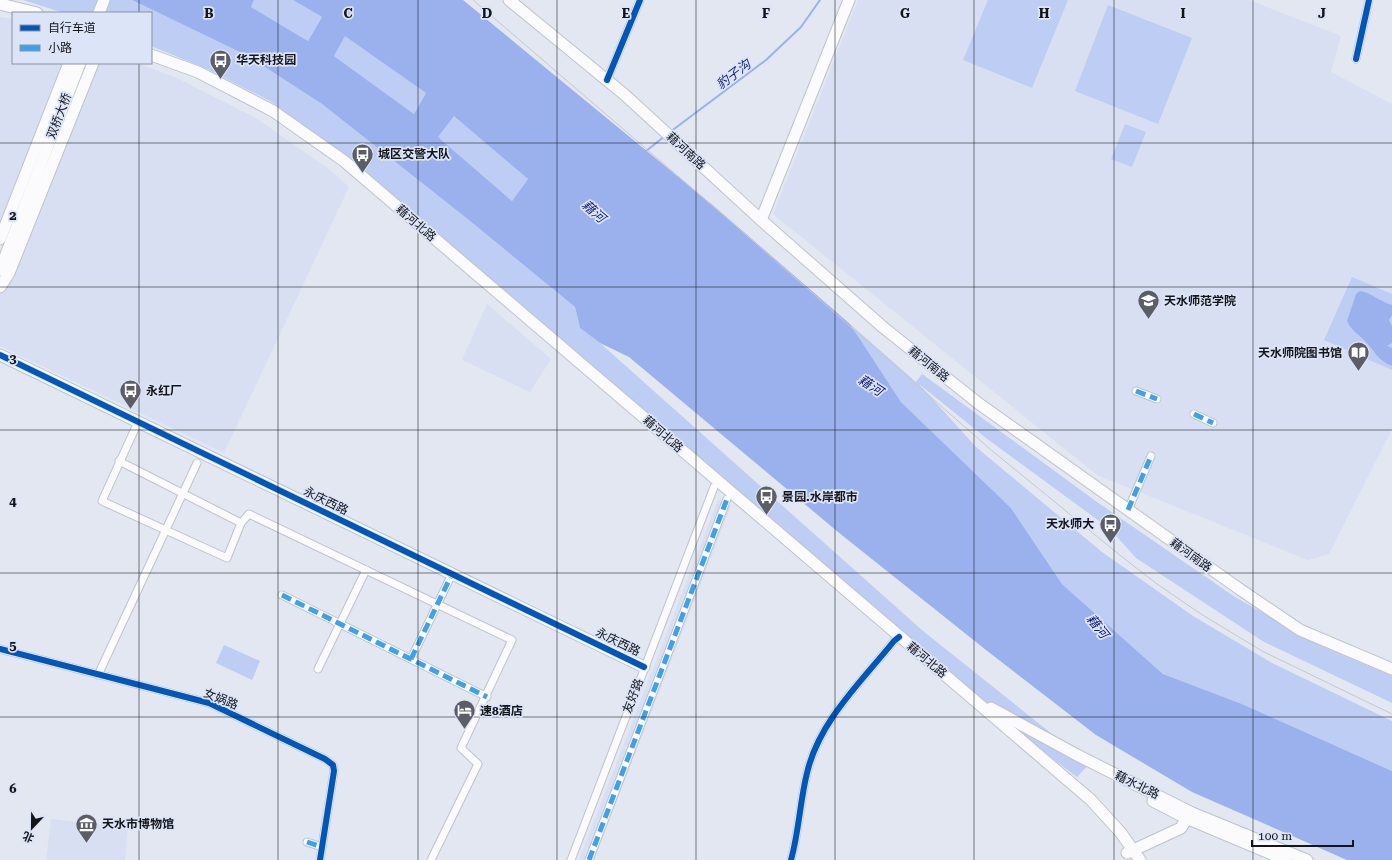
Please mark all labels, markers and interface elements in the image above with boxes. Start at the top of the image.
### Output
text: B [204,6,214,21]
text: C [343,6,353,21]
text: D [482,6,492,21]
text: E [622,6,630,21]
text: F [762,6,770,21]
text: G [900,6,910,21]
text: H [1039,6,1050,21]
text: I [1180,6,1186,21]
text: J [1318,6,1326,21]
legend [12,12,152,64]
text: 自行车道 [48,21,96,35]
text: 小路 [48,41,72,55]
bus stop icon: 华天科技园 [208,47,234,80]
place label: 华天科技园 [236,53,296,67]
water label: 豹子沟 [713,55,755,92]
street label: 双桥大桥 [44,91,74,141]
street label: 藉河南路 [664,130,708,172]
bus stop icon: 城区交警大队 [350,141,376,174]
place label: 城区交警大队 [378,147,450,161]
water label: 藉河 [579,197,611,228]
street label: 藉河北路 [393,202,439,244]
text: 2 [9,208,17,223]
school or university icon: 天水师范学院 [1136,288,1162,321]
place label: 天水师范学院 [1164,294,1236,308]
library icon: 天水师院图书馆 [1345,340,1371,373]
street label: 藉河南路 [906,343,952,385]
place label: 天水师院图书馆 [1258,346,1342,360]
text: 3 [9,351,17,366]
water label: 藉河 [856,372,888,400]
bus stop icon: 永红厂 [117,378,143,411]
place label: 永红厂 [146,384,182,398]
street label: 藉河北路 [640,413,686,455]
street label: 永庆西路 [301,484,351,518]
bus stop icon: 景园.水岸都市 [754,484,780,517]
place label: 景园.水岸都市 [782,490,858,504]
text: 4 [9,494,17,509]
bus stop icon: 天水师大 [1097,511,1123,544]
place label: 天水师大 [1046,517,1094,531]
street label: 藉河南路 [1167,535,1215,575]
water label: 藉河 [1084,611,1114,643]
street label: 永庆西路 [593,625,643,659]
text: 5 [9,638,17,653]
street label: 藉河北路 [904,639,950,681]
street label: 友好路 [620,677,646,715]
street label: 女娲路 [202,686,240,712]
hotel icon: 速8酒店 [451,698,477,731]
place label: 速8酒店 [480,704,523,718]
street label: 藉水北路 [1112,768,1162,802]
text: 6 [9,781,17,796]
north arrow [12,808,52,848]
museum icon: 天水市博物馆 [74,811,100,844]
place label: 天水市博物馆 [102,817,174,831]
scale bar [1252,822,1353,848]
text: 北 [21,829,36,845]
text: 100 m [1258,829,1292,843]

